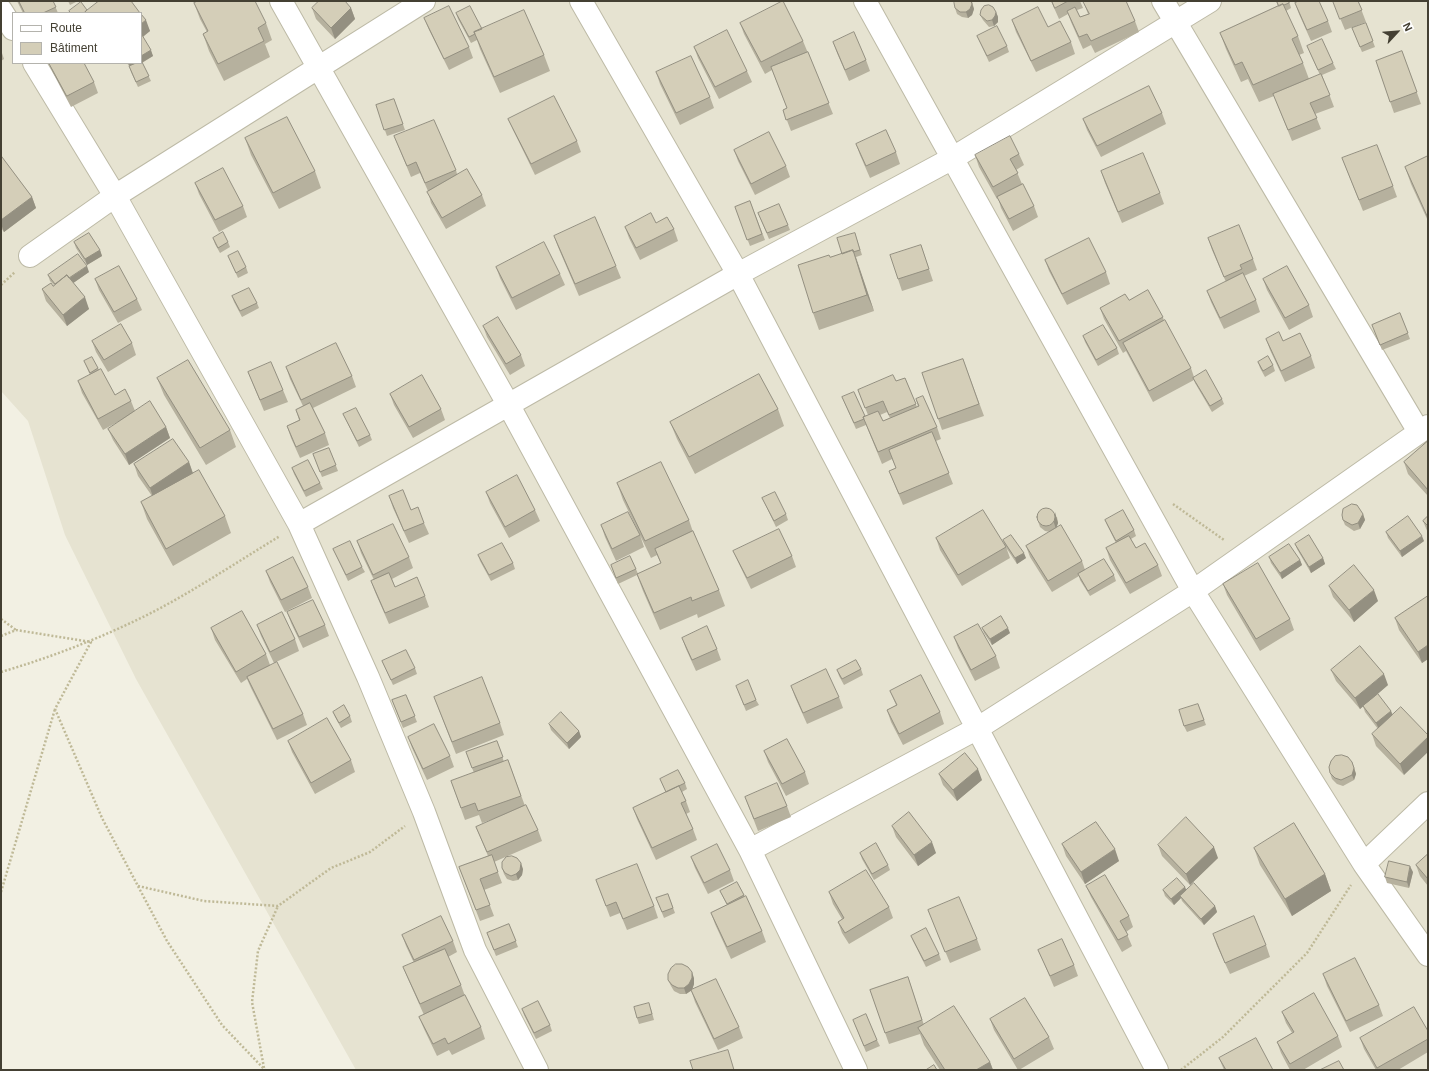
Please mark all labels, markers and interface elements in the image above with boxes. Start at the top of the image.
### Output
legend [12,12,142,64]
north arrow [1377,12,1417,52]
text: Route [50,21,82,35]
text: N [1401,21,1415,33]
text: Bâtiment [50,41,97,55]

